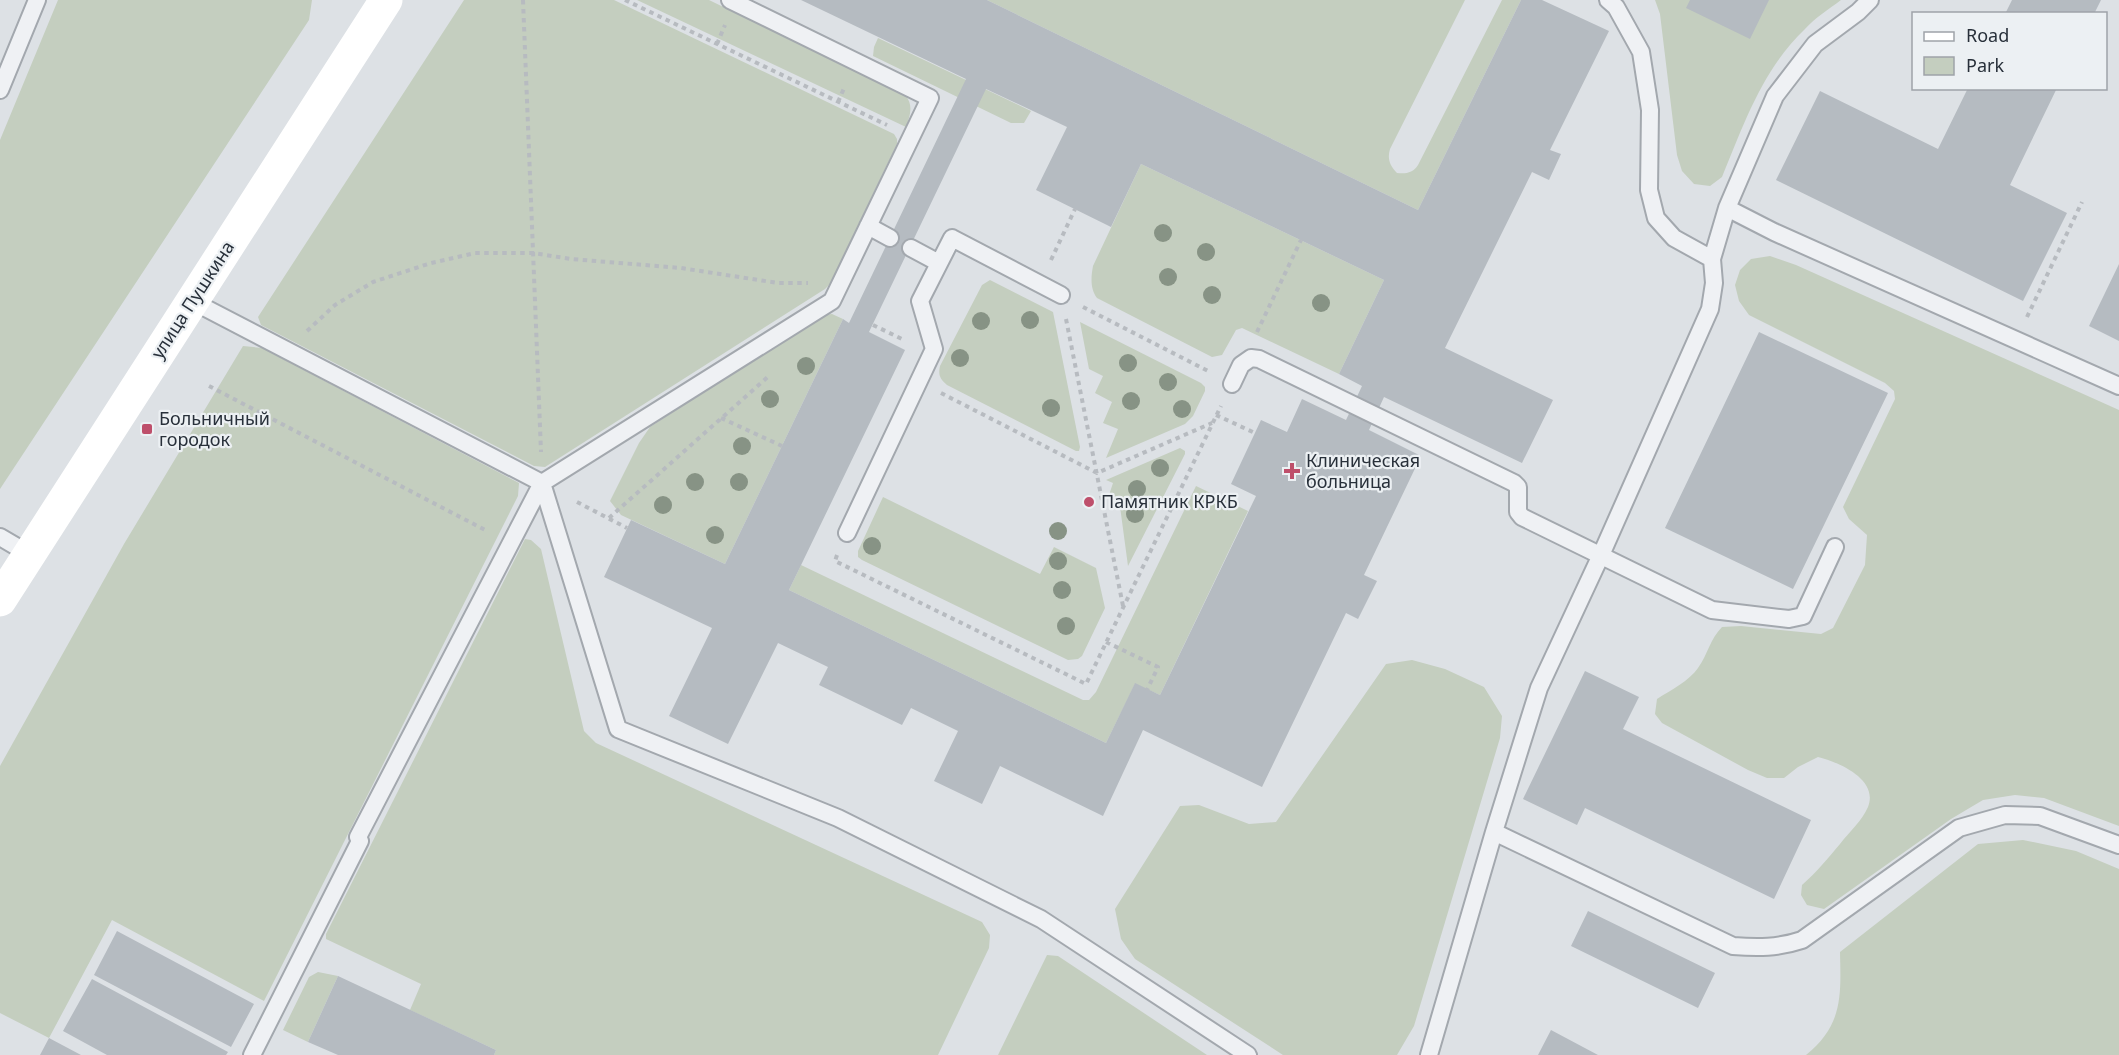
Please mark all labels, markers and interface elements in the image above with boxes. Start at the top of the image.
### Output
legend [1912,12,2107,90]
text: Road [1966,23,2009,47]
text: Park [1966,53,2004,77]
street label: улица Пушкина [145,236,239,363]
place label: Больничный городок [159,406,270,451]
marker: Больничный городок [140,422,154,436]
place label: Клиническая больница [1306,448,1420,493]
marker: Клиническая больница [1283,462,1301,480]
place label: Памятник КРКБ [1101,489,1238,513]
marker: Памятник КРКБ [1082,495,1096,509]

